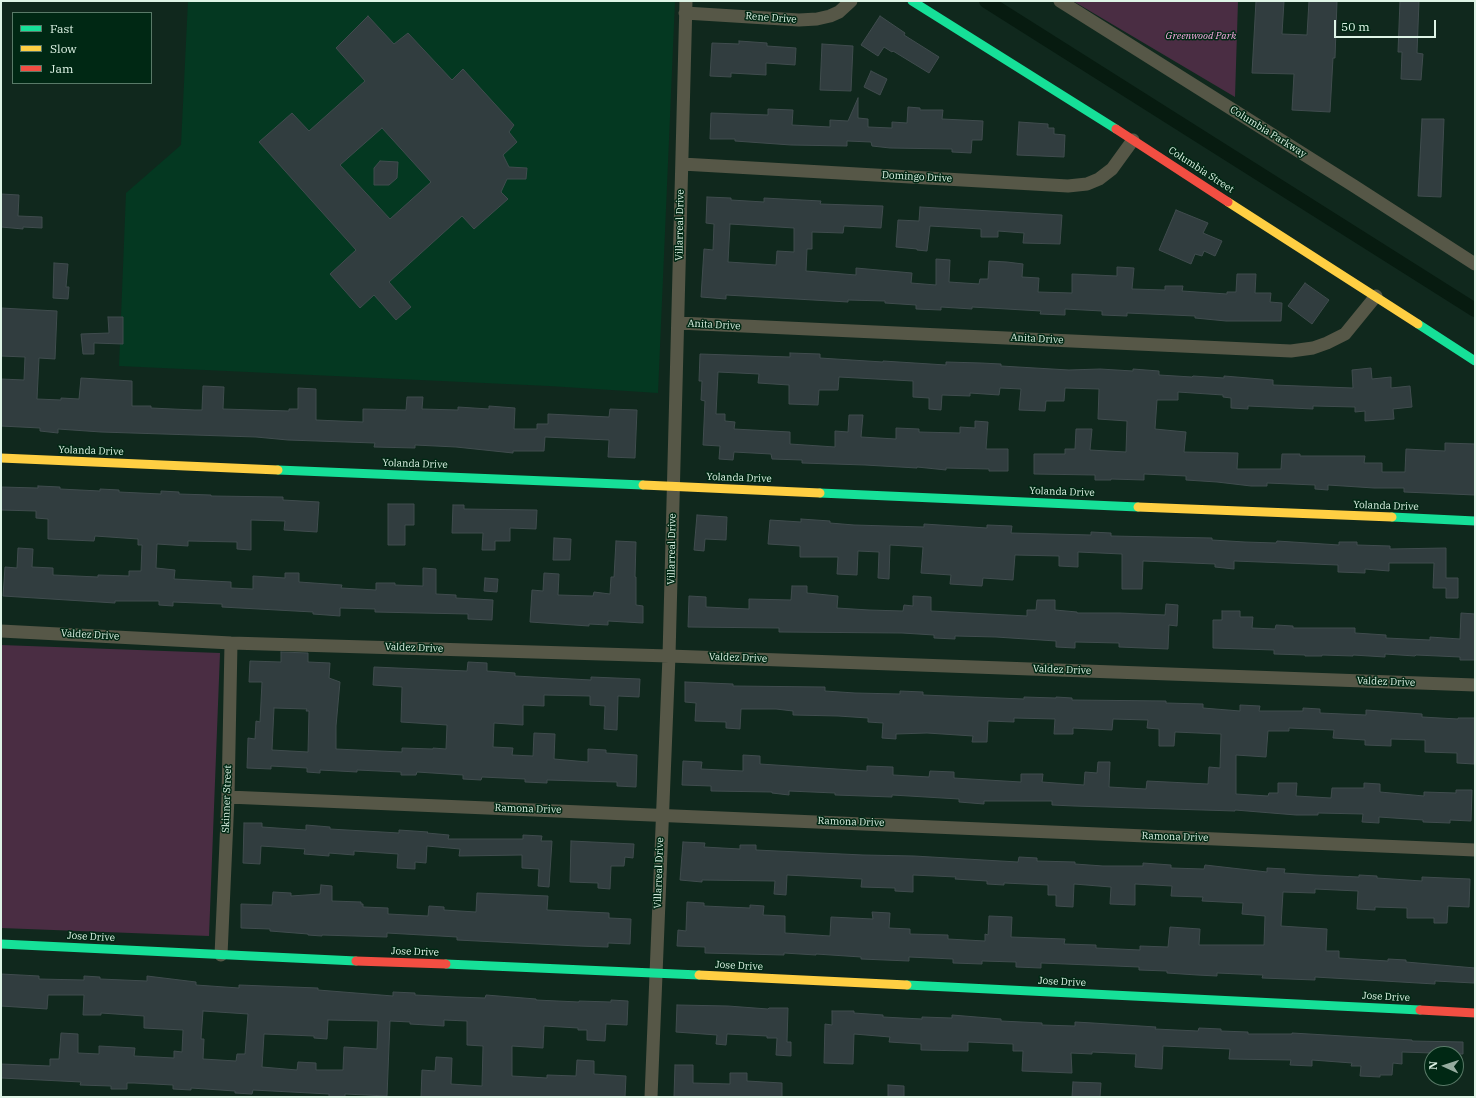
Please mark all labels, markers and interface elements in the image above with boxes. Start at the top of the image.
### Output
street label: Rene Drive [745,10,797,26]
legend [12,12,152,84]
scale bar [1336,12,1438,38]
text: 50 m [1341,19,1370,34]
text: Fast [50,21,74,36]
park label: Greenwood Park [1166,30,1236,42]
text: Slow [50,41,77,56]
text: Jam [50,61,73,76]
street label: Columbia Parkway [1228,104,1308,160]
street label: Columbia Street [1166,144,1236,196]
street label: Domingo Drive [882,169,952,185]
street label: Villarreal Drive [673,189,687,261]
street label: Anita Drive [687,318,741,332]
street label: Anita Drive [1010,332,1064,346]
street label: Yolanda Drive [58,444,124,458]
street label: Yolanda Drive [382,457,448,471]
street label: Yolanda Drive [706,471,772,485]
street label: Yolanda Drive [1029,485,1095,499]
street label: Yolanda Drive [1353,499,1419,513]
street label: Villarreal Drive [665,513,679,585]
street label: Valdez Drive [60,627,120,643]
street label: Valdez Drive [385,641,443,655]
street label: Valdez Drive [709,651,767,665]
street label: Valdez Drive [1033,663,1091,677]
street label: Valdez Drive [1357,675,1415,689]
street label: Skinner Street [220,765,234,833]
street label: Ramona Drive [494,802,562,816]
street label: Ramona Drive [817,815,885,829]
street label: Ramona Drive [1141,830,1209,844]
street label: Villarreal Drive [652,837,666,909]
street label: Jose Drive [67,930,115,944]
street label: Jose Drive [391,945,439,959]
street label: Jose Drive [715,959,763,973]
street label: Jose Drive [1038,975,1086,989]
street label: Jose Drive [1362,990,1410,1004]
north arrow [1424,1046,1464,1086]
text: N [1426,1061,1440,1070]

